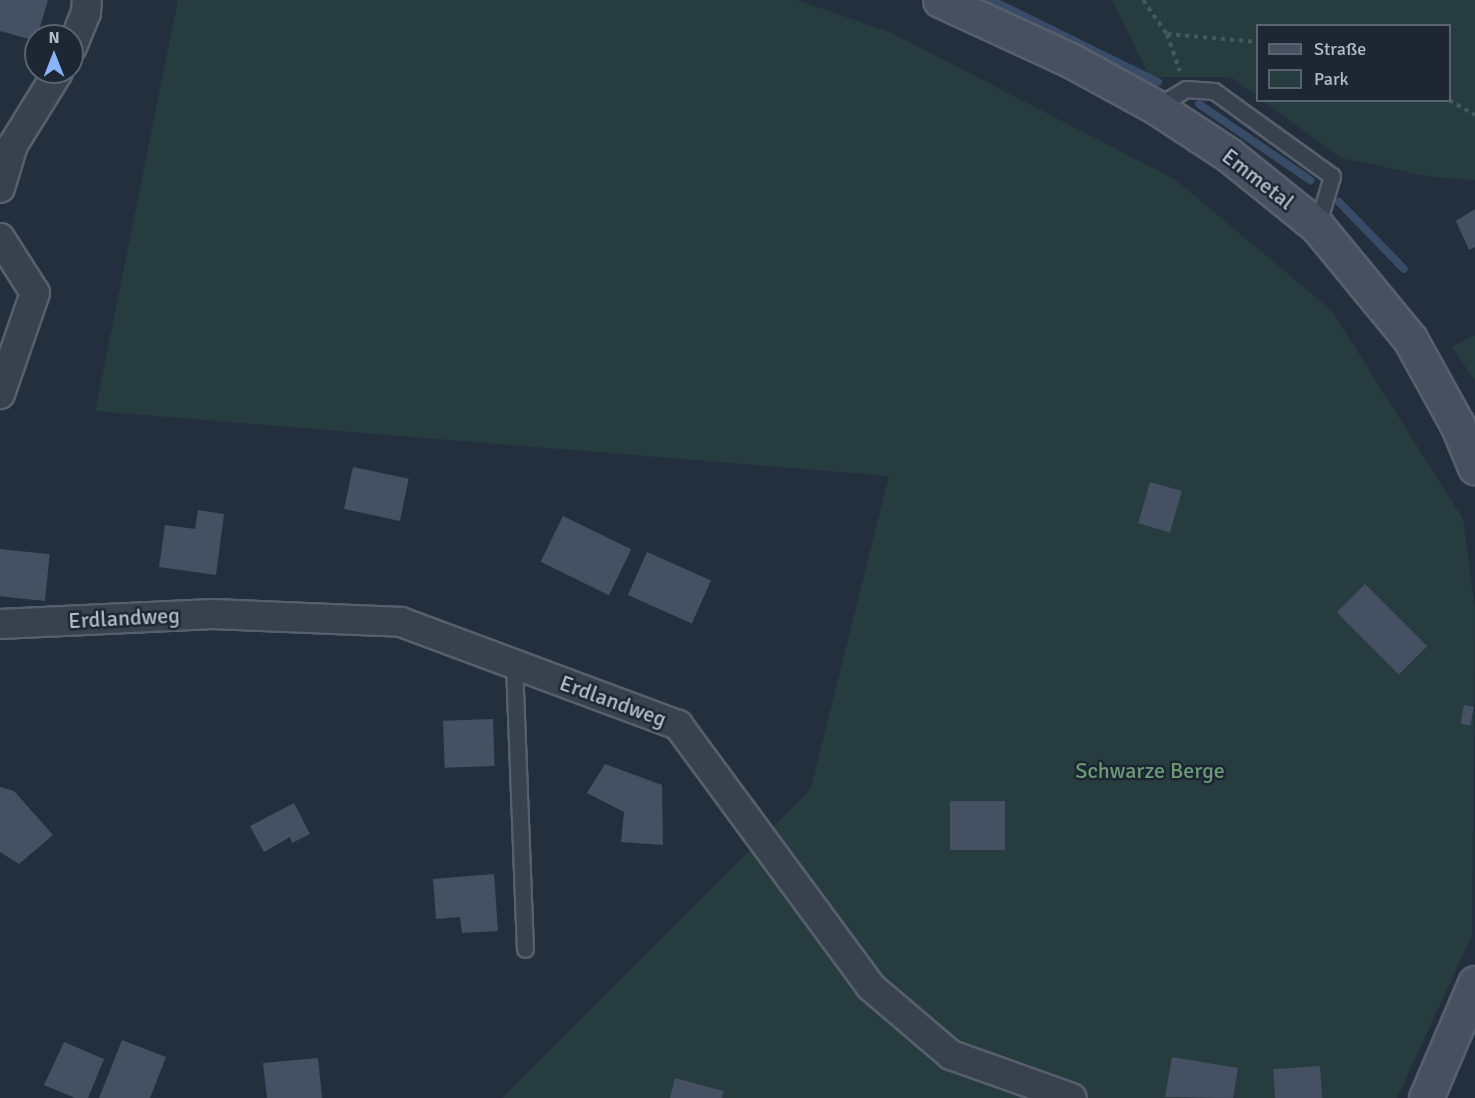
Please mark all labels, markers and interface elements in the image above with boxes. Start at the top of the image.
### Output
north arrow [24,24,84,84]
legend [1256,24,1451,102]
text: N [48,28,60,48]
text: Straße [1314,38,1366,60]
text: Park [1314,68,1349,90]
street label: Emmetal [1217,143,1299,215]
street label: Erdlandweg [68,602,180,634]
street label: Erdlandweg [556,670,670,732]
park label: Schwarze Berge [1075,758,1225,784]

